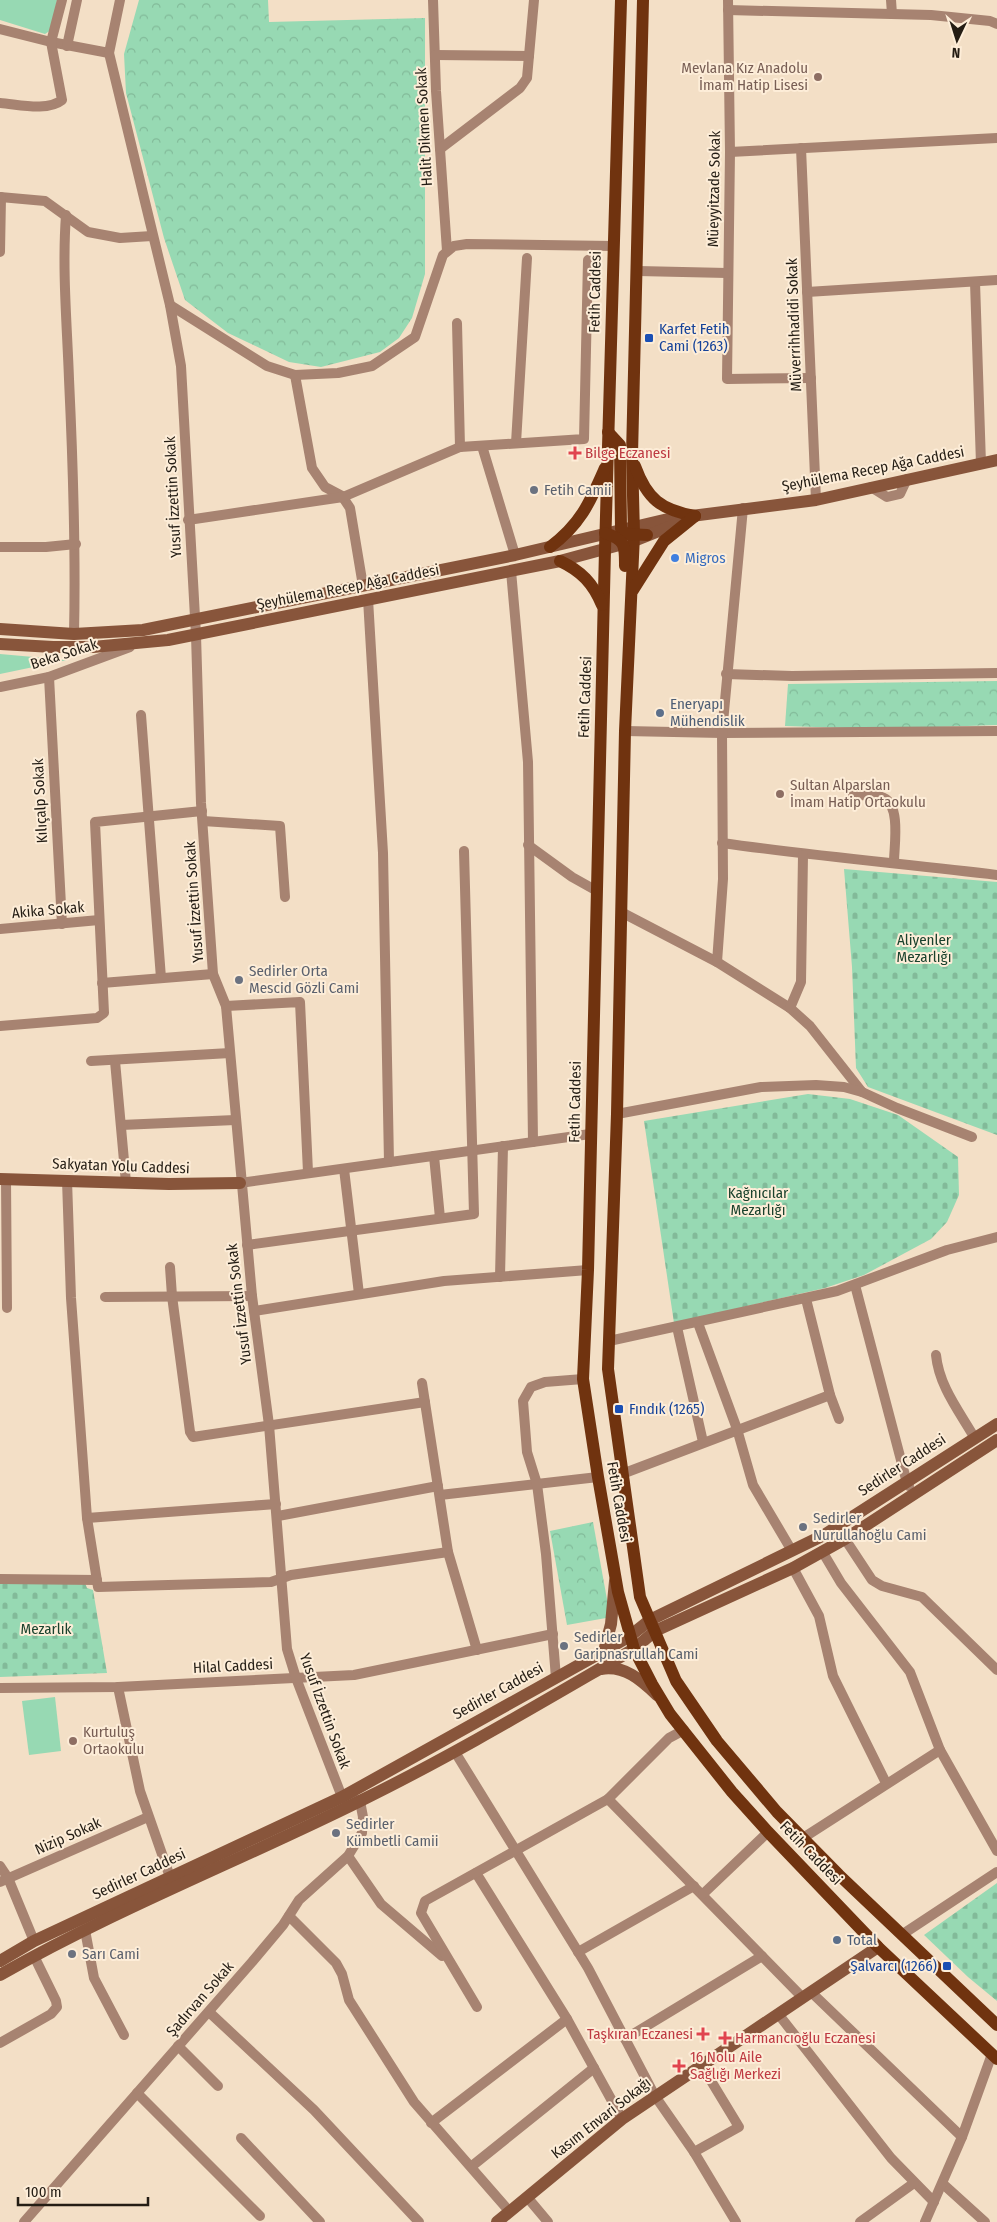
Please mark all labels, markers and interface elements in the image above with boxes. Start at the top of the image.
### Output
north arrow [932,15,982,65]
text: N [951,44,961,61]
place label: Mevlana Kız Anadolu İmam Hatip Lisesi [681,59,808,94]
street label: Halit Dikmen Sokak [412,67,436,187]
marker: Mevlana Kız Anadolu İmam Hatip Lisesi [812,71,824,83]
street label: Müeyyitzade Sokak [704,131,724,247]
street label: Fetih Caddesi [585,251,605,333]
street label: Müverrihhadidi Sokak [783,258,805,392]
place label: Karfet Fetih Cami (1263) [659,320,730,355]
marker: Karfet Fetih Cami (1263) [643,332,655,344]
street label: Yusuf İzzettin Sokak [161,436,185,558]
street label: Şeyhülema Recep Ağa Caddesi [780,442,966,496]
place label: Bilge Eczanesi [585,444,670,462]
marker: Bilge Eczanesi [569,447,581,459]
place label: Fetih Camii [544,481,612,499]
marker: Fetih Camii [528,484,540,496]
place label: Migros [685,549,726,567]
marker: Migros [669,552,681,564]
street label: Şeyhülema Recep Ağa Caddesi [255,560,441,614]
street label: Beka Sokak [28,635,100,673]
street label: Fetih Caddesi [575,656,595,738]
place label: Eneryapı Mühendislik [670,695,745,730]
marker: Eneryapı Mühendislik [654,707,666,719]
street label: Kılıçalp Sokak [29,758,51,844]
place label: Sultan Alparslan İmam Hatip Ortaokulu [790,776,926,811]
marker: Sultan Alparslan İmam Hatip Ortaokulu [774,788,786,800]
street label: Yusuf İzzettin Sokak [181,841,207,963]
street label: Akika Sokak [11,898,85,922]
park label: Aliyenler Mezarlığı [897,931,952,966]
place label: Sedirler Orta Mescid Gözli Cami [249,962,359,997]
marker: Sedirler Orta Mescid Gözli Cami [233,974,245,986]
street label: Fetih Caddesi [565,1061,585,1143]
street label: Sakyatan Yolu Caddesi [52,1155,190,1177]
park label: Kağnıcılar Mezarlığı [728,1184,789,1219]
street label: Yusuf İzzettin Sokak [223,1243,255,1365]
place label: Fındık (1265) [629,1400,704,1418]
marker: Fındık (1265) [613,1403,625,1415]
street label: Sedirler Caddesi [855,1430,949,1500]
street label: Fetih Caddesi [603,1460,635,1544]
place label: Sedirler Nurullahoğlu Cami [813,1509,927,1544]
marker: Sedirler Nurullahoğlu Cami [797,1521,809,1533]
park label: Mezarlık [20,1620,72,1638]
place label: Sedirler Garipnasrullah Cami [574,1628,698,1663]
marker: Sedirler Garipnasrullah Cami [558,1640,570,1652]
street label: Yusuf İzzettin Sokak [296,1651,354,1771]
street label: Hilal Caddesi [193,1655,273,1677]
street label: Sedirler Caddesi [450,1659,546,1723]
place label: Kurtuluş Ortaokulu [83,1723,144,1758]
marker: Kurtuluş Ortaokulu [67,1735,79,1747]
street label: Nizip Sokak [32,1813,104,1859]
place label: Sedirler Kümbetli Camii [346,1815,439,1850]
street label: Fetih Caddesi [776,1817,846,1889]
marker: Sedirler Kümbetli Camii [330,1827,342,1839]
street label: Sedirler Caddesi [90,1845,188,1903]
place label: Total [847,1931,877,1949]
marker: Total [831,1934,843,1946]
place label: Sarı Cami [82,1945,139,1963]
marker: Sarı Cami [66,1948,78,1960]
place label: Şalvarcı (1266) [850,1957,937,1975]
street label: Şadırvan Sokak [163,1958,237,2040]
marker: Şalvarcı (1266) [941,1960,953,1972]
place label: Taşkıran Eczanesi [587,2025,693,2043]
marker: Taşkıran Eczanesi [697,2028,709,2040]
place label: Harmancıoğlu Eczanesi [735,2029,876,2047]
marker: Harmancıoğlu Eczanesi [719,2032,731,2044]
place label: 16 Nolu Aile Sağlığı Merkezi [690,2048,781,2083]
marker: 16 Nolu Aile Sağlığı Merkezi [672,2059,686,2073]
street label: Kasım Envari Sokağı [548,2074,654,2162]
scale bar [18,2174,148,2206]
text: 100 m [25,2183,62,2201]

